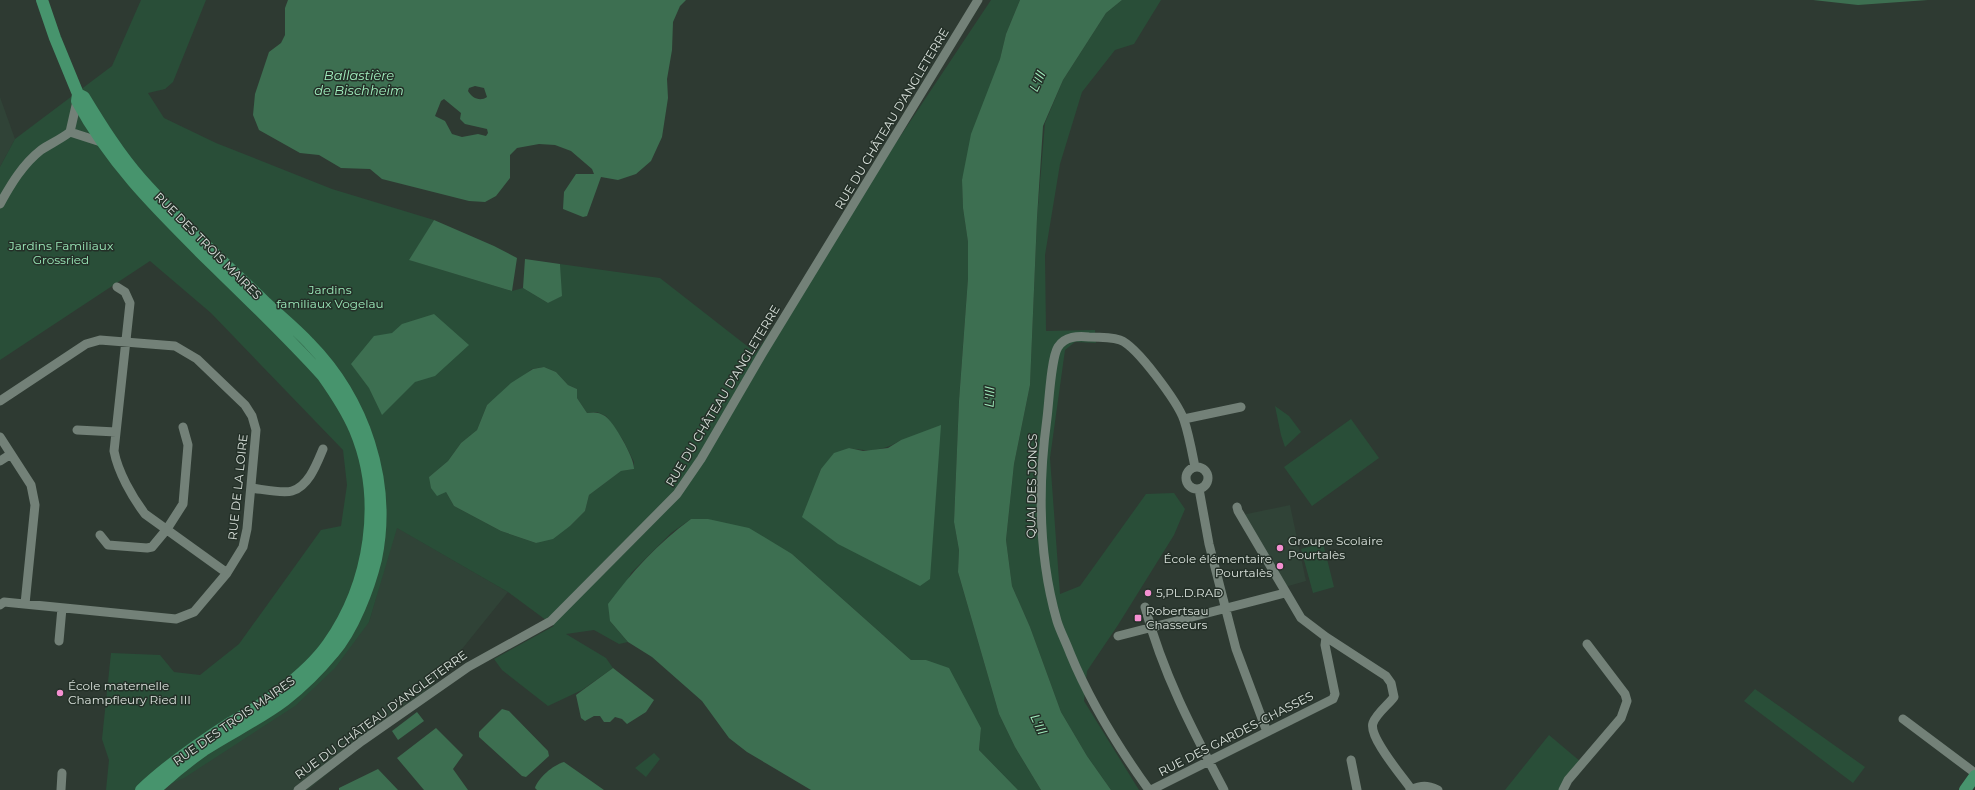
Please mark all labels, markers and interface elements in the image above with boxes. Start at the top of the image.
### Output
street label: RUE DU CHÂTEAU D'ANGLETERRE [831,25,952,212]
water label: Ballastière de Bischheim [314,67,404,98]
water label: L'Ill [1025,68,1049,94]
street label: RUE DES TROIS MAIRES [152,189,265,302]
park label: Jardins Familiaux Grossried [8,238,114,267]
park label: Jardins familiaux Vogelau [276,282,384,311]
street label: RUE DU CHÂTEAU D'ANGLETERRE [662,302,783,489]
water label: L'Ill [980,385,998,408]
street label: RUE DE LA LOIRE [224,433,251,541]
street label: QUAI DES JONCS [1023,433,1040,539]
place label: Groupe Scolaire Pourtalès [1288,533,1383,562]
marker: Groupe Scolaire Pourtalès [1275,543,1285,553]
place label: École élémentaire Pourtalès [1164,551,1272,580]
marker: École élémentaire Pourtalès [1275,561,1285,571]
place label: 5,PL.D.RAD [1156,585,1223,600]
marker: 5,PL.D.RAD [1143,588,1153,598]
place label: Robertsau Chasseurs [1146,603,1208,632]
marker: Robertsau Chasseurs [1133,613,1143,623]
street label: RUE DU CHÂTEAU D'ANGLETERRE [292,647,470,782]
street label: RUE DES TROIS MAIRES [170,673,298,768]
place label: École maternelle Champfleury Ried III [68,678,191,707]
marker: École maternelle Champfleury Ried III [55,688,65,698]
street label: RUE DES GARDES-CHASSES [1156,688,1316,779]
water label: L'Ill [1027,711,1051,737]

